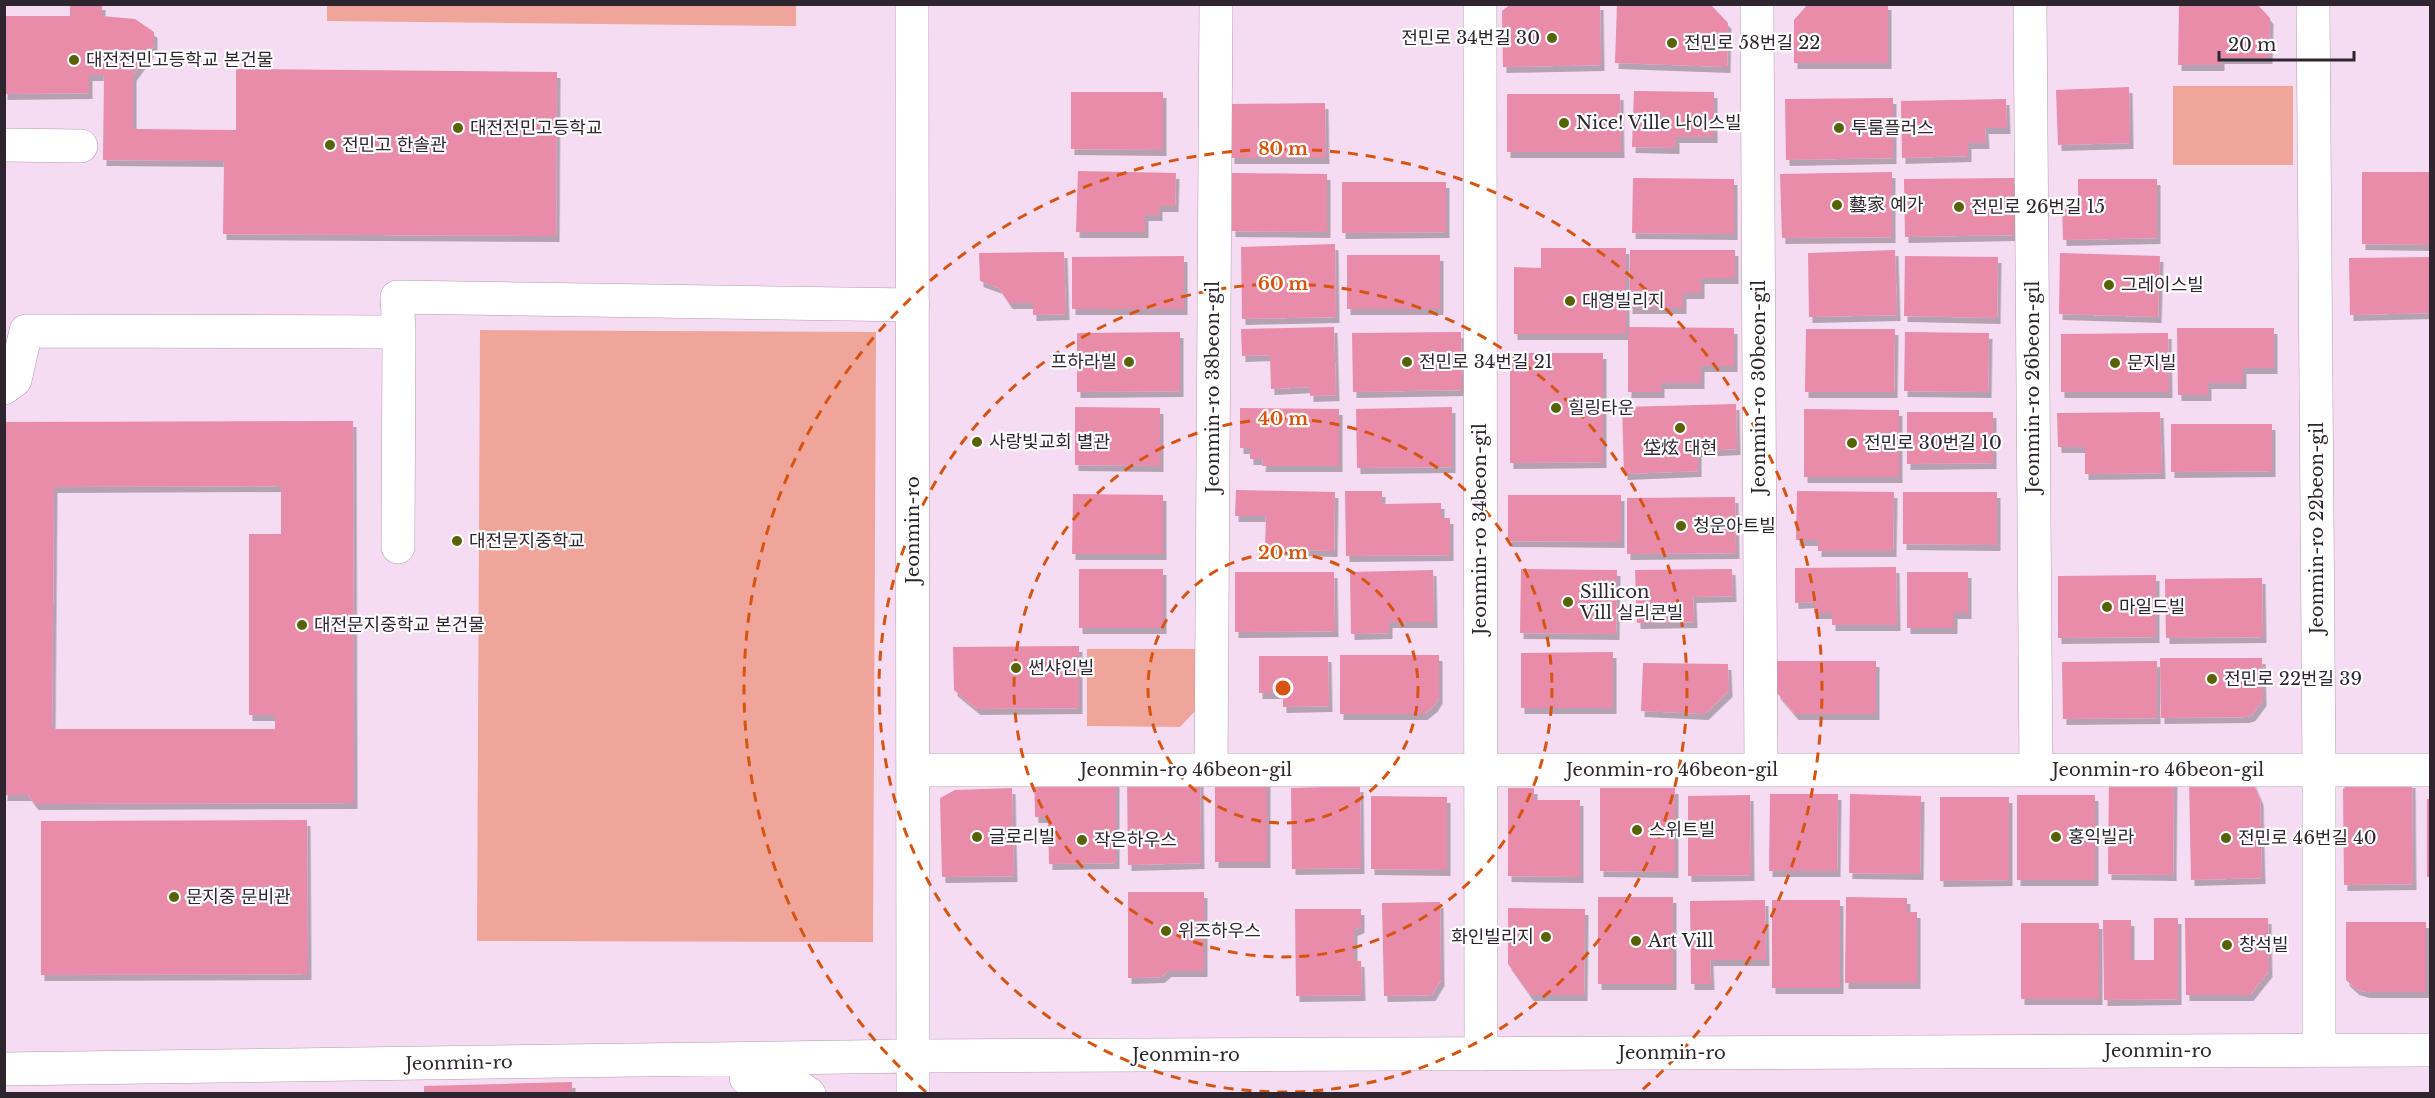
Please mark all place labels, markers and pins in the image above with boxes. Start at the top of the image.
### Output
place label: 전민로 34번길 30 [1401,27,1540,49]
marker: 전민로 34번길 30 [1545,31,1559,45]
place label: 전민로 58번길 22 [1684,32,1820,54]
marker: 전민로 58번길 22 [1665,36,1679,50]
place label: 대전전민고등학교 본건물 [86,49,273,71]
marker: 대전전민고등학교 본건물 [67,53,81,67]
place label: Nice! Ville 나이스빌 [1576,112,1742,134]
marker: Nice! Ville 나이스빌 [1557,116,1571,130]
place label: 대전전민고등학교 [470,117,602,139]
place label: 투룸플러스 [1851,117,1934,139]
marker: 대전전민고등학교 [451,121,465,135]
marker: 투룸플러스 [1832,121,1846,135]
place label: 전민고 한솔관 [342,134,447,156]
marker: 전민고 한솔관 [323,138,337,152]
place label: 藝家 예가 [1849,194,1924,216]
place label: 전민로 26번길 15 [1971,196,2105,218]
marker: 藝家 예가 [1830,198,1844,212]
marker: 전민로 26번길 15 [1952,200,1966,214]
place label: 그레이스빌 [2121,274,2204,296]
marker: 그레이스빌 [2102,278,2116,292]
place label: 대영빌리지 [1582,290,1665,312]
marker: 대영빌리지 [1563,294,1577,308]
place label: 프하라빌 [1051,351,1117,373]
place label: 전민로 34번길 21 [1419,351,1553,373]
place label: 문지빌 [2127,352,2177,374]
marker: 프하라빌 [1122,355,1136,369]
marker: 전민로 34번길 21 [1400,355,1414,369]
marker: 문지빌 [2108,356,2122,370]
place label: 힐링타운 [1568,397,1634,419]
marker: 힐링타운 [1549,401,1563,415]
marker: 垈炫 대현 [1673,421,1687,435]
place label: 사랑빛교회 별관 [989,431,1111,453]
place label: 전민로 30번길 10 [1864,432,2002,454]
marker: 사랑빛교회 별관 [970,435,984,449]
marker: 전민로 30번길 10 [1845,436,1859,450]
place label: 垈炫 대현 [1643,437,1717,459]
place label: 청운아트빌 [1693,515,1776,537]
marker: 청운아트빌 [1674,519,1688,533]
place label: 대전문지중학교 [469,530,585,552]
marker: 대전문지중학교 [450,534,464,548]
place label: Sillicon Vill 실리콘빌 [1579,581,1683,624]
marker: Sillicon Vill 실리콘빌 [1561,595,1575,609]
place label: 마일드빌 [2119,596,2185,618]
marker: 마일드빌 [2100,600,2114,614]
place label: 대전문지중학교 본건물 [314,614,485,636]
marker: 대전문지중학교 본건물 [295,618,309,632]
place label: 썬샤인빌 [1028,657,1094,679]
marker: 썬샤인빌 [1009,661,1023,675]
place label: 전민로 22번길 39 [2224,668,2362,690]
marker: 전민로 22번길 39 [2205,672,2219,686]
centre of rings [1273,678,1293,698]
place label: 스위트빌 [1649,819,1715,841]
marker: 스위트빌 [1630,823,1644,837]
place label: 글로리빌 [989,826,1055,848]
place label: 홍익빌라 [2068,826,2135,848]
place label: 전민로 46번길 40 [2238,827,2377,849]
place label: 작은하우스 [1094,829,1177,851]
marker: 글로리빌 [970,830,984,844]
marker: 홍익빌라 [2049,830,2063,844]
marker: 전민로 46번길 40 [2219,831,2233,845]
marker: 작은하우스 [1075,833,1089,847]
place label: 문지중 문비관 [186,886,291,908]
marker: 문지중 문비관 [167,890,181,904]
place label: 위즈하우스 [1178,920,1261,942]
marker: 위즈하우스 [1159,924,1173,938]
place label: 화인빌리지 [1451,926,1534,948]
marker: 화인빌리지 [1539,930,1553,944]
place label: Art Vill [1647,930,1714,952]
marker: Art Vill [1629,934,1643,948]
place label: 창석빌 [2239,934,2289,956]
marker: 창석빌 [2220,938,2234,952]

